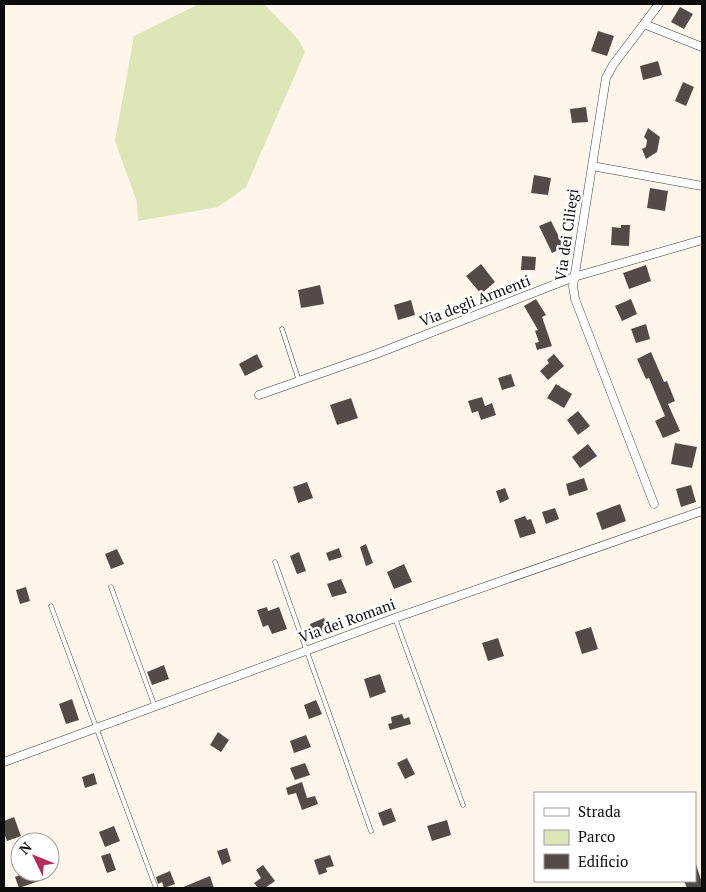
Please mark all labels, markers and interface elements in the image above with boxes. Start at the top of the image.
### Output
street label: Via dei Ciliegi [550,187,582,282]
street label: Via degli Armenti [416,270,533,330]
street label: Via dei Romani [296,593,398,647]
legend [534,792,696,882]
text: Strada [578,801,621,821]
text: Parco [578,826,615,846]
north arrow [10,832,60,882]
text: N [15,837,36,858]
text: Edificio [578,851,628,871]

